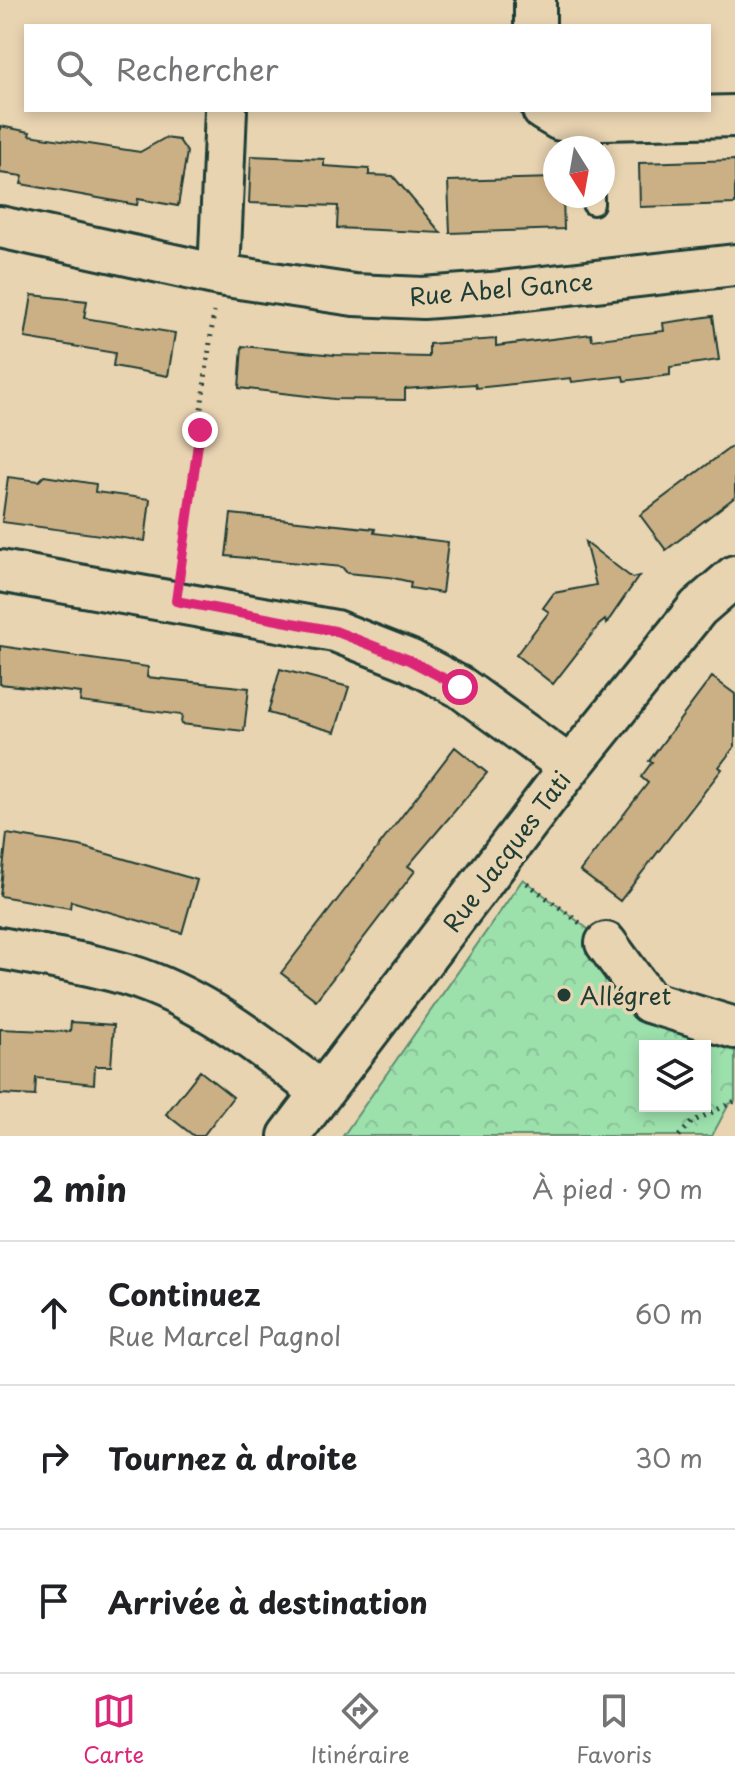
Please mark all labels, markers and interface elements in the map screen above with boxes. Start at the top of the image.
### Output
search box [24,24,711,112]
icon: search [52,46,96,90]
text: Rechercher [116,46,279,91]
north arrow [543,136,615,208]
street label: Rue Abel Gance [408,262,594,314]
route end [182,412,218,448]
route start [442,669,478,705]
street label: Rue Jacques Tati [433,763,579,939]
place label: Allégret [580,977,672,1013]
marker: Allégret [555,986,573,1004]
map controls [639,1040,711,1112]
button: layers [639,1040,711,1112]
text: 2 min [32,1162,127,1214]
text: À pied · 90 m [532,1169,703,1208]
text: Continuez [108,1271,261,1316]
icon: ahead [32,1291,76,1335]
text: 60 m [635,1294,703,1333]
text: Rue Marcel Pagnol [108,1316,341,1355]
icon: right [32,1435,76,1479]
text: Tournez à droite [108,1435,357,1480]
text: 30 m [635,1438,703,1477]
icon: arrive [32,1579,76,1623]
text: Arrivée à destination [108,1579,428,1624]
tab: Carte [83,1689,144,1770]
tab: Itinéraire [311,1689,410,1770]
tab: Favoris [576,1689,652,1770]

